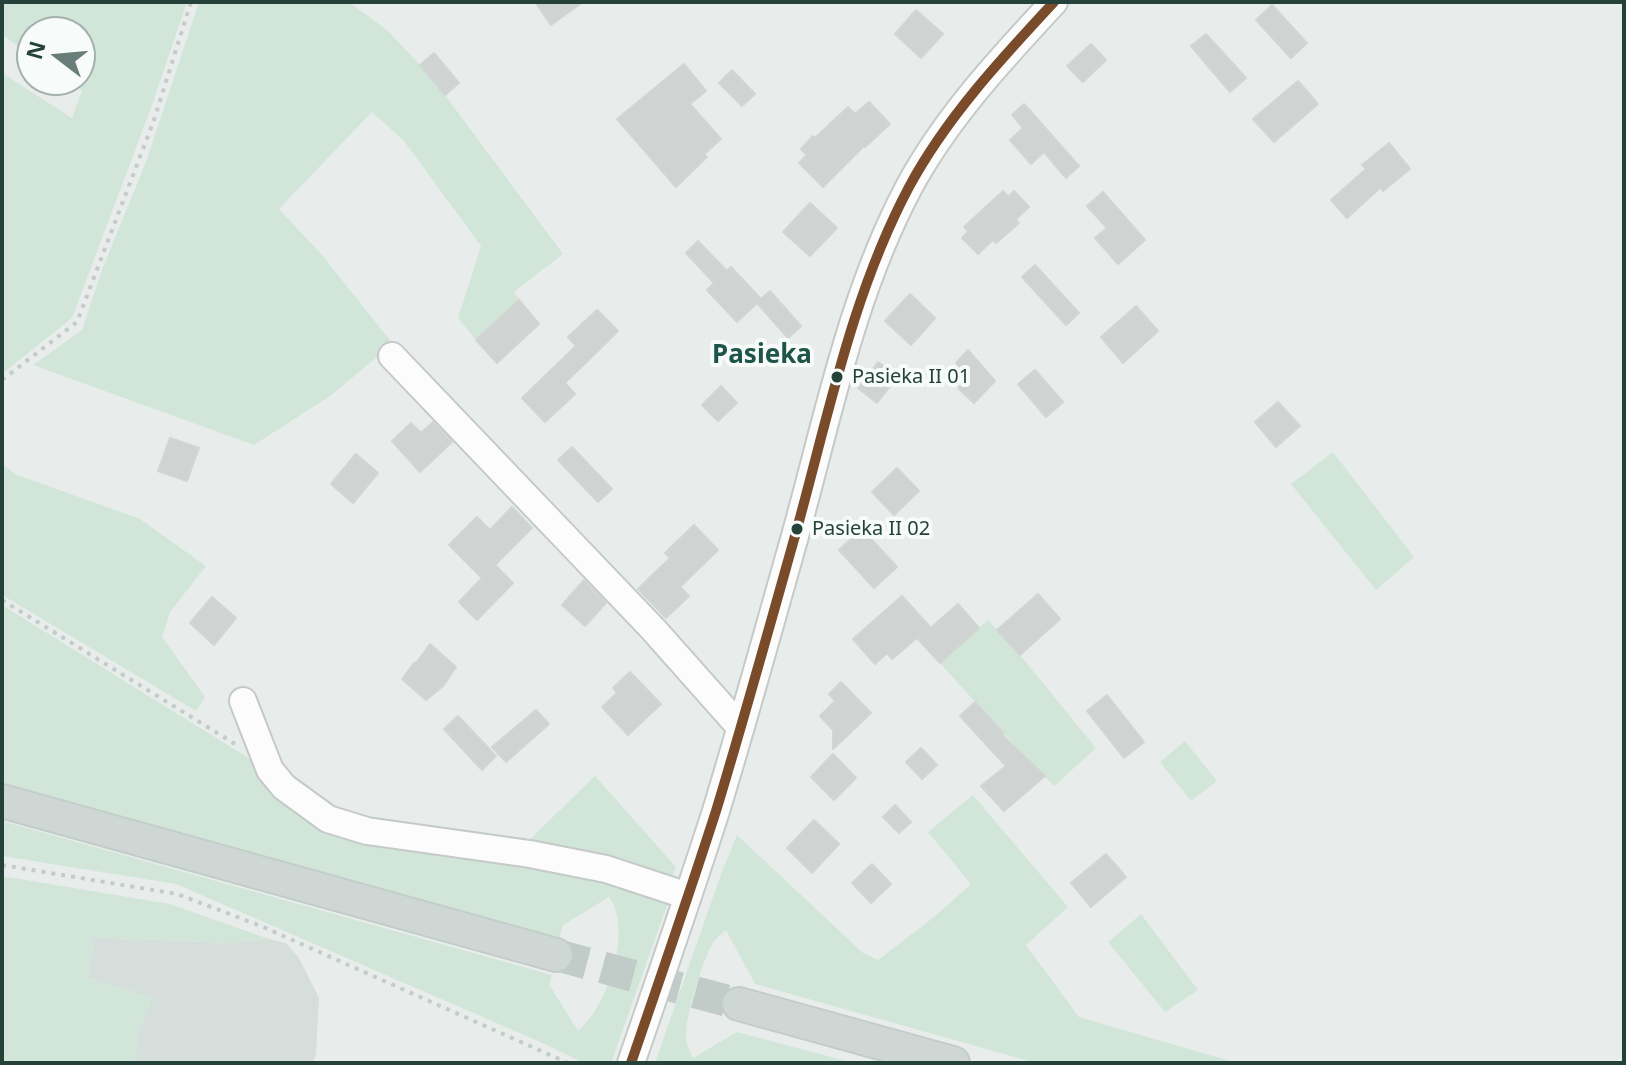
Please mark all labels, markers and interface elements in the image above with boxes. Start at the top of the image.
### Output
north arrow [16,16,96,96]
text: N [18,37,52,63]
district label: Pasieka [712,340,812,372]
place label: Pasieka II 01 [852,365,970,389]
marker: Pasieka II 01 [829,369,845,385]
place label: Pasieka II 02 [812,517,930,541]
marker: Pasieka II 02 [789,521,805,537]

